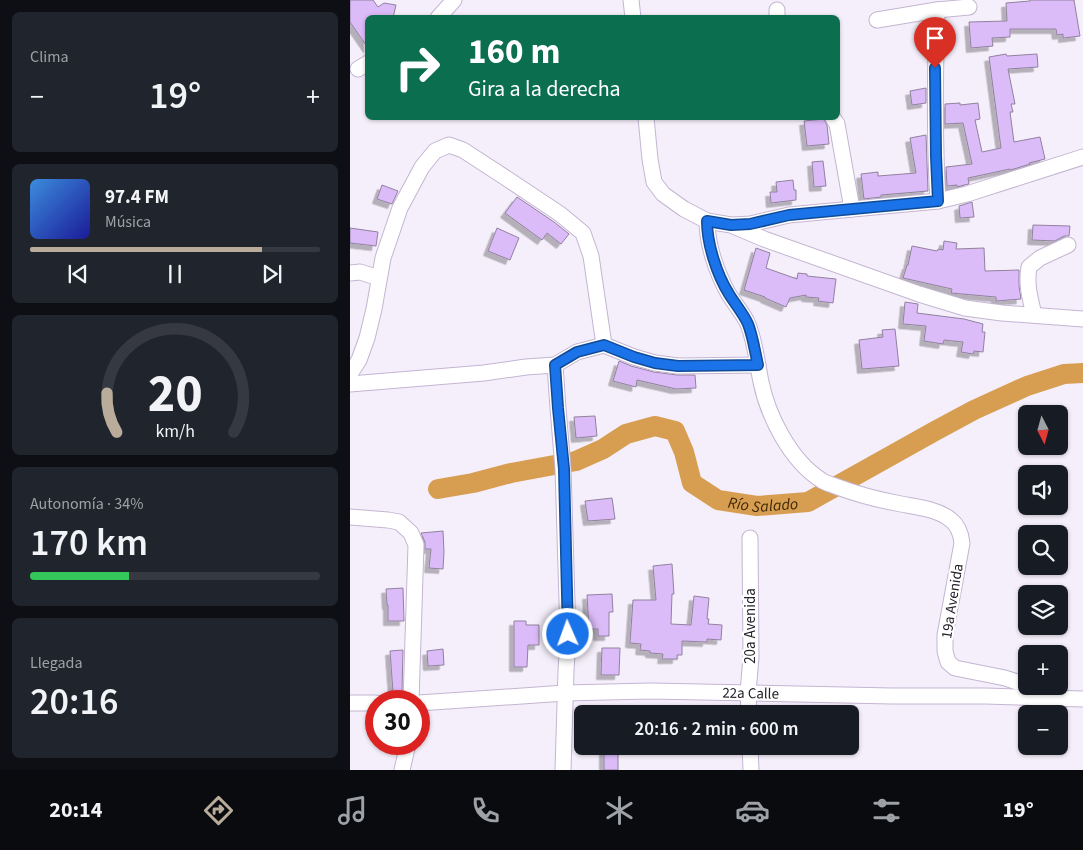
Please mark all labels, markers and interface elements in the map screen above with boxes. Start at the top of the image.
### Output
pin [914,17,956,68]
icon: arrive [921,24,949,52]
text: 160 m [468,27,560,77]
icon: right [385,35,450,100]
text: Clima [30,46,68,68]
text: 19° [149,69,201,123]
text: Gira a la derecha [468,73,621,105]
text: − [30,77,44,117]
text: + [306,77,320,117]
text: 97.4 FM [105,184,169,211]
text: Música [105,211,151,233]
icon: previous [64,260,92,288]
icon: pause [161,260,189,288]
icon: next [258,260,286,288]
text: 20 [148,358,202,432]
north arrow [1018,405,1068,455]
map controls [1018,405,1068,755]
text: km/h [155,419,195,444]
button: sound [1018,465,1068,515]
water label: Río Salado [726,492,799,518]
text: Autonomía · 34% [30,493,143,515]
text: 170 km [30,516,148,570]
button: search [1018,525,1068,575]
street label: 19a Avenida [936,562,969,640]
button: layers [1018,585,1068,635]
street label: 20a Avenida [740,588,761,664]
position arrow [541,607,593,659]
button: + [1018,645,1068,695]
text: Llegada [30,652,82,674]
text: 20:16 [30,675,118,729]
street label: 22a Calle [722,682,779,705]
speed limit sign: 30 [365,690,430,755]
button: − [1018,705,1068,755]
text: 20:16 · 2 min · 600 m [634,716,799,743]
icon: directions [201,793,236,828]
icon: music [335,793,370,828]
icon: phone [468,793,503,828]
icon: climate [602,793,637,828]
icon: car [735,793,770,828]
icon: filters [869,793,904,828]
text: 20:14 [49,794,102,826]
text: 19° [1002,794,1034,826]

